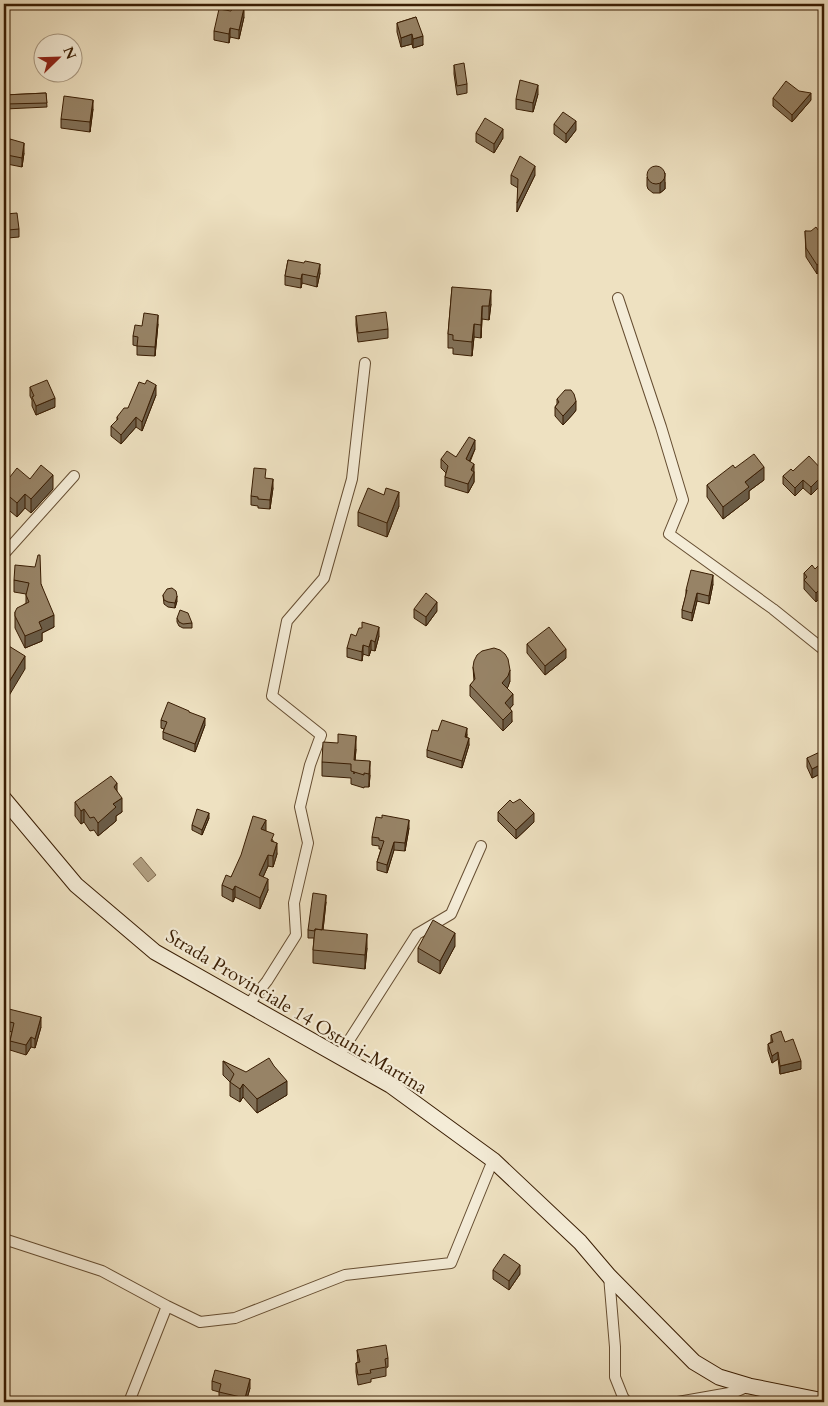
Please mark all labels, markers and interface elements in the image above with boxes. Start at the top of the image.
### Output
north arrow [32,32,82,82]
text: N [58,44,81,62]
street label: Strada Provinciale 14 Ostuni-Martina [161,923,432,1100]

